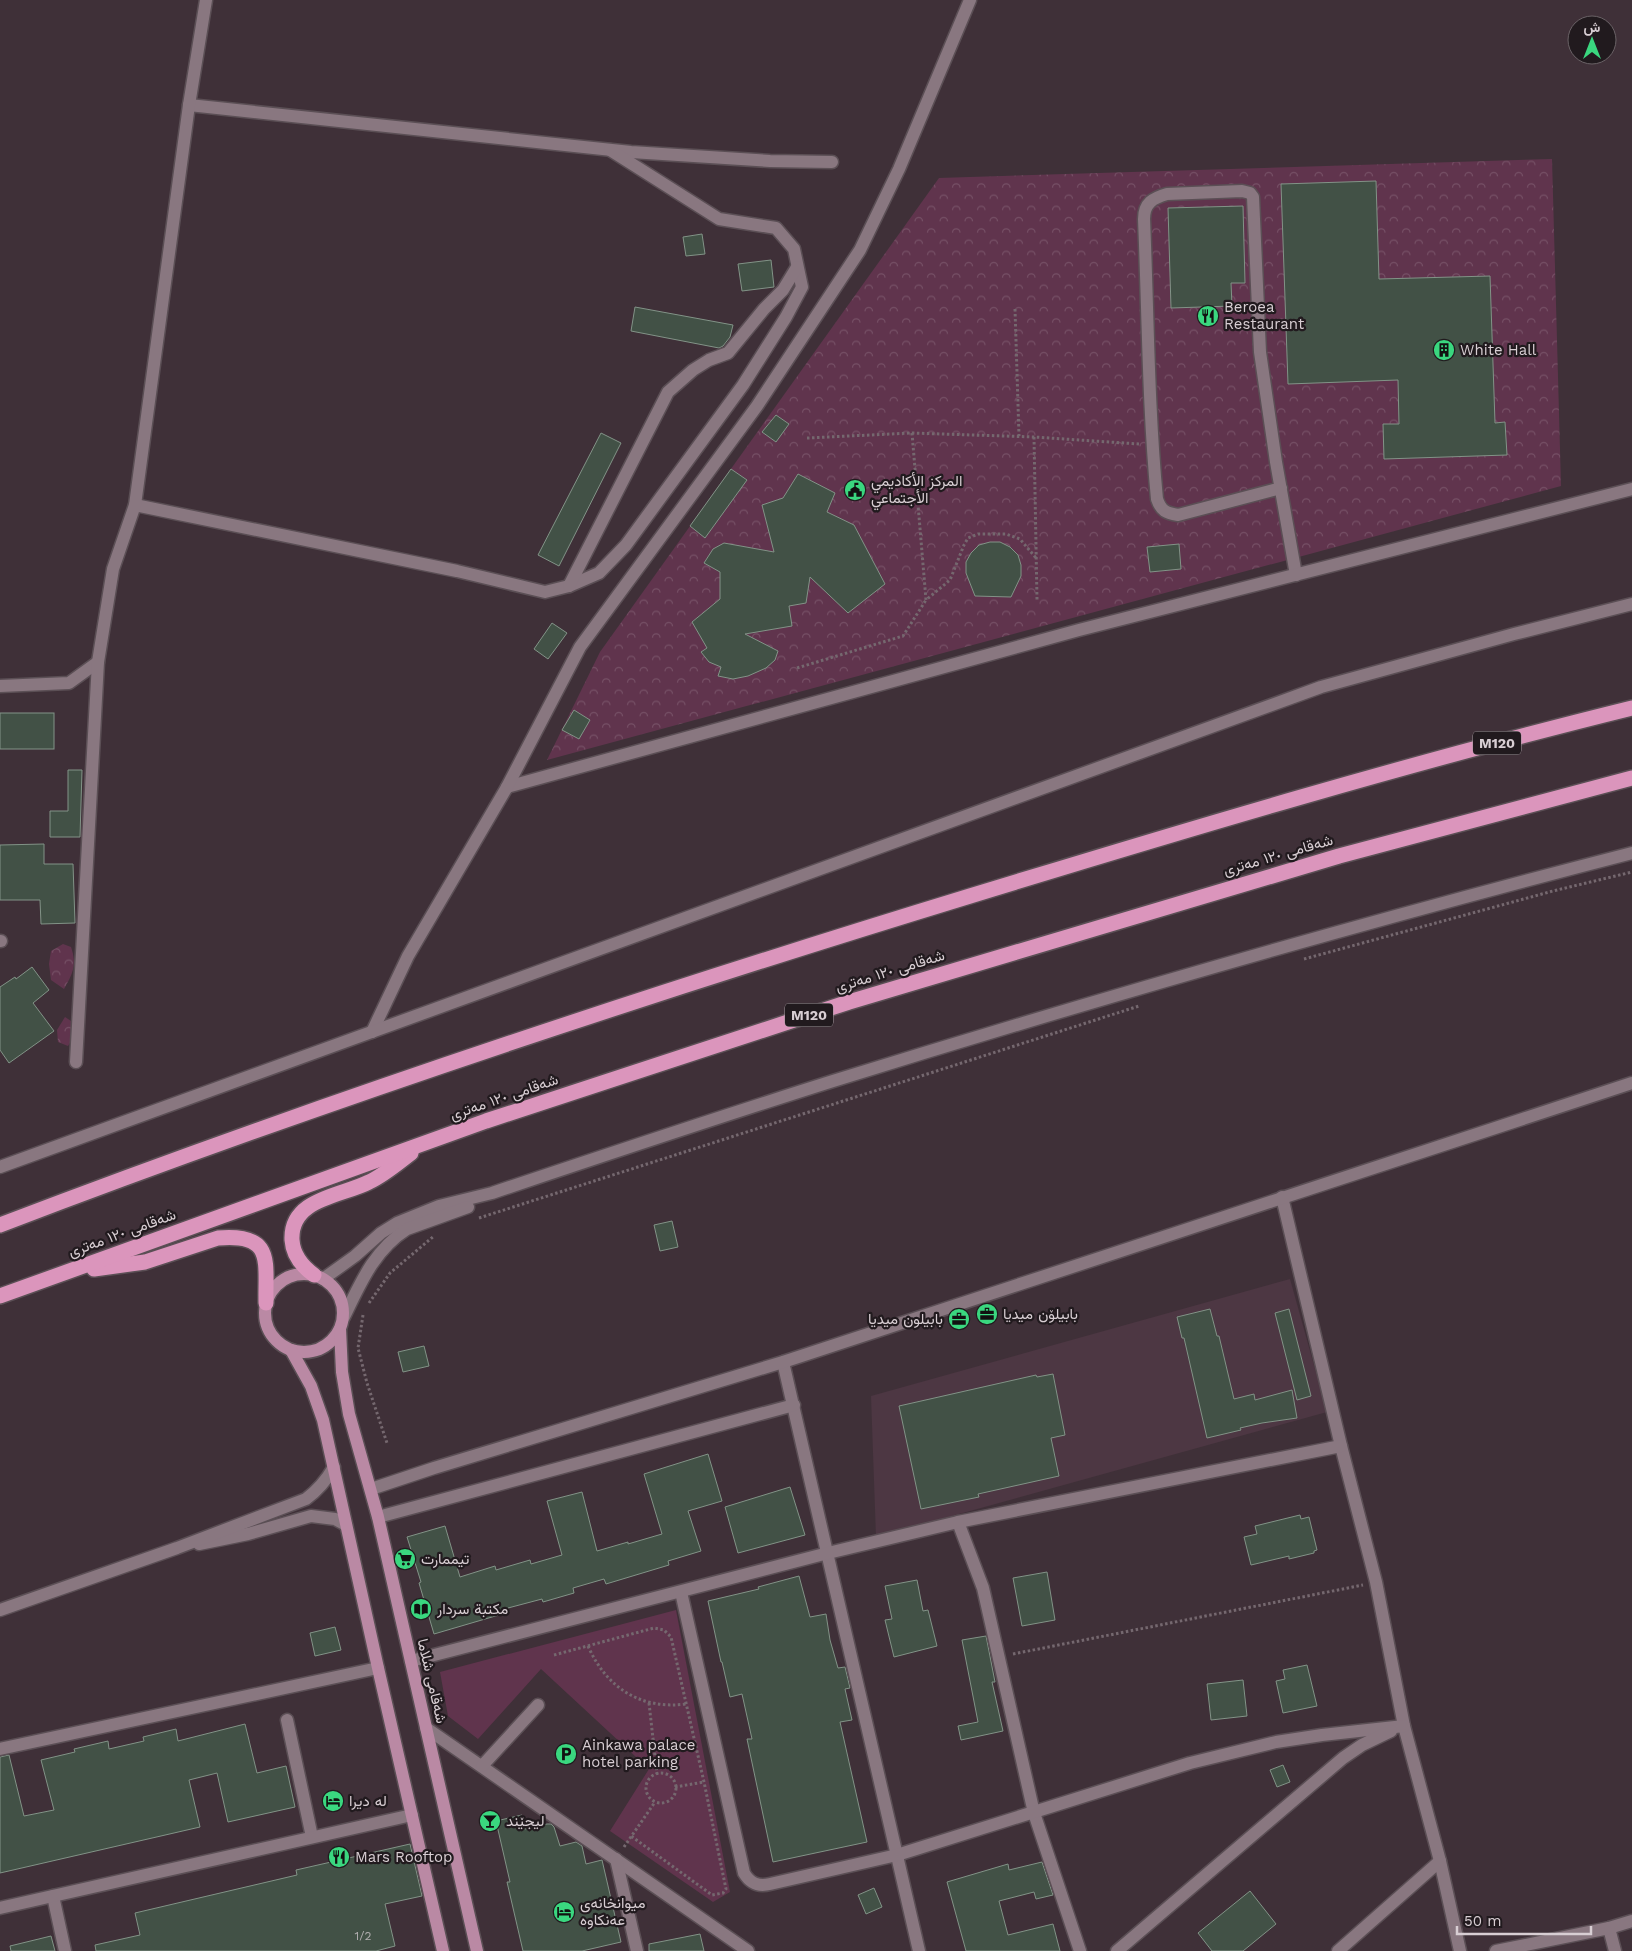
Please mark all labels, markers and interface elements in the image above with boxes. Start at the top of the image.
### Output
north arrow [1567,15,1617,65]
text: ش [1584,19,1601,36]
place label: Beroea Restaurant [1224,298,1305,333]
restaurant icon: Beroea Restaurant [1196,304,1220,328]
building icon: White Hall [1432,338,1456,362]
place label: White Hall [1460,341,1537,359]
place label: المركز الأكاديمي الأجتماعي [871,472,962,511]
public building icon: المركز الأكاديمي الأجتماعي [843,478,867,502]
road number: M120 [1473,731,1521,754]
street label: شەقامی ١٢٠ مەتری [1221,831,1335,880]
street label: شەقامی ١٢٠ مەتری [833,946,947,997]
road number: M120 [785,1004,833,1026]
street label: شەقامی ١٢٠ مەتری [448,1070,561,1125]
street label: شەقامی ١٢٠ مەتری [66,1205,179,1262]
office icon: بابیلۆن میدیا [975,1302,999,1326]
place label: بابیلۆن میدیا [1003,1305,1078,1323]
office icon: بابيلون ميديا [947,1307,971,1331]
place label: بابيلون ميديا [868,1310,943,1328]
supermarket icon: تیممارت [393,1547,417,1571]
place label: تیممارت [421,1550,470,1568]
library icon: مكتبة سردار [409,1597,433,1621]
place label: مكتبة سردار [436,1600,508,1618]
street label: شەقامی شلاما [413,1637,451,1725]
place label: Ainkawa palace hotel parking [582,1736,696,1771]
parking icon: Ainkawa palace hotel parking [554,1742,578,1766]
hotel icon: له ديرا [321,1789,345,1813]
place label: له ديرا [349,1792,387,1810]
bar icon: لیجێند [478,1809,502,1833]
place label: لیجێند [506,1812,544,1830]
restaurant icon: Mars Rooftop [327,1845,351,1869]
place label: Mars Rooftop [355,1848,452,1866]
place label: میوانخانەی عەنکاوە [580,1894,645,1929]
hotel icon: میوانخانەی عەنکاوە [552,1900,576,1924]
scale bar [1457,1904,1591,1936]
text: 50 m [1464,1912,1501,1930]
house number: 1/2 [355,1929,371,1943]

